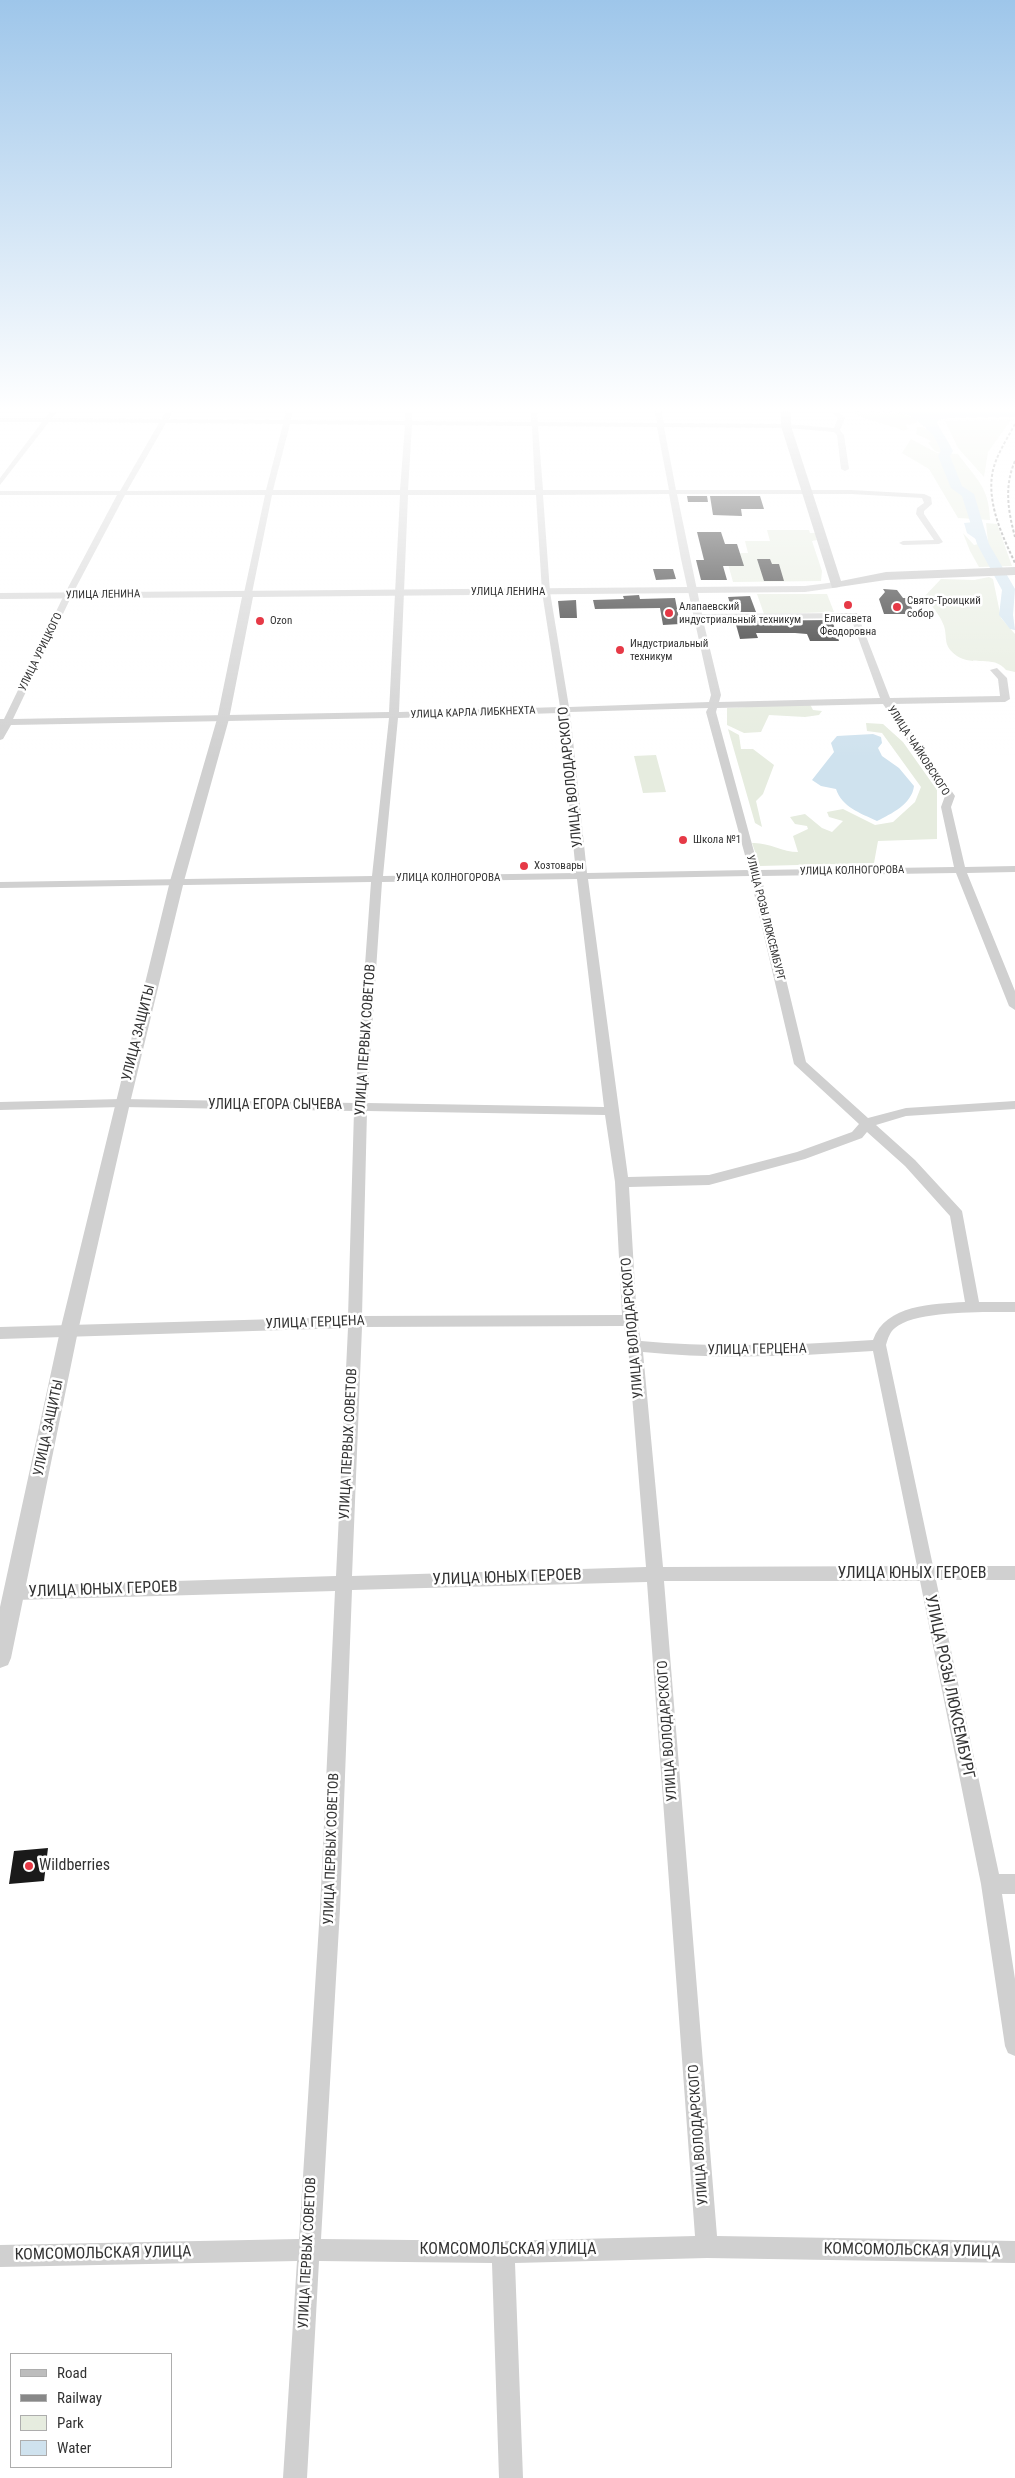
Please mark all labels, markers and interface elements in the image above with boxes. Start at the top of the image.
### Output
street label: УЛИЦА ЛЕНИНА [471,585,545,599]
street label: УЛИЦА ЛЕНИНА [66,588,140,602]
place label: Свято-Троицкий собор [907,594,981,620]
marker: Елисавета Феодоровна [842,599,854,611]
place label: Алапаевский индустриальный техникум [679,600,801,626]
marker: Свято-Троицкий собор [891,601,903,613]
marker: Алапаевский индустриальный техникум [663,607,675,619]
street label: УЛИЦА УРИЦКОГО [16,611,66,693]
place label: Елисавета Феодоровна [820,612,876,638]
place label: Ozon [270,614,292,628]
marker: Ozon [254,615,266,627]
place label: Индустриальный техникум [630,637,708,663]
marker: Индустриальный техникум [614,644,626,656]
street label: УЛИЦА КАРЛА ЛИБКНЕХТА [410,704,536,722]
street label: УЛИЦА ЧАЙКОВСКОГО [884,704,952,798]
street label: УЛИЦА ВОЛОДАРСКОГО [555,706,587,848]
place label: Школа №1 [693,833,741,847]
marker: Школа №1 [677,834,689,846]
street label: УЛИЦА РОЗЫ ЛЮКСЕМБУРГ [743,854,787,982]
place label: Хозтовары [534,859,584,873]
marker: Хозтовары [518,860,530,872]
street label: УЛИЦА КОЛНОГОРОВА [800,863,904,879]
street label: УЛИЦА КОЛНОГОРОВА [396,871,500,885]
street label: УЛИЦА ПЕРВЫХ СОВЕТОВ [352,964,380,1116]
street label: УЛИЦА ЗАЩИТЫ [119,983,159,1083]
street label: УЛИЦА ЕГОРА СЫЧЕВА [208,1097,342,1113]
street label: УЛИЦА ВОЛОДАРСКОГО [618,1257,648,1399]
street label: УЛИЦА ГЕРЦЕНА [265,1313,365,1333]
street label: УЛИЦА ГЕРЦЕНА [707,1341,807,1359]
street label: УЛИЦА ПЕРВЫХ СОВЕТОВ [337,1368,361,1520]
street label: УЛИЦА ЗАЩИТЫ [31,1378,67,1478]
street label: УЛИЦА ЮНЫХ ГЕРОЕВ [837,1564,987,1584]
street label: УЛИЦА ЮНЫХ ГЕРОЕВ [432,1566,582,1590]
street label: УЛИЦА ЮНЫХ ГЕРОЕВ [28,1578,178,1602]
street label: УЛИЦА РОЗЫ ЛЮКСЕМБУРГ [920,1593,978,1781]
street label: УЛИЦА ВОЛОДАРСКОГО [655,1660,681,1802]
street label: УЛИЦА ПЕРВЫХ СОВЕТОВ [321,1773,343,1925]
place label: Wildberries [39,1856,110,1876]
marker: Wildberries [23,1860,35,1872]
street label: УЛИЦА ВОЛОДАРСКОГО [686,2064,712,2206]
street label: УЛИЦА ПЕРВЫХ СОВЕТОВ [296,2177,320,2329]
street label: КОМСОМОЛЬСКАЯ УЛИЦА [420,2240,596,2260]
street label: КОМСОМОЛЬСКАЯ УЛИЦА [823,2240,1001,2262]
street label: КОМСОМОЛЬСКАЯ УЛИЦА [14,2243,192,2265]
legend [10,2353,172,2468]
text: Road [57,2364,87,2382]
text: Railway [57,2389,102,2407]
text: Park [57,2414,84,2432]
text: Water [57,2439,91,2457]

